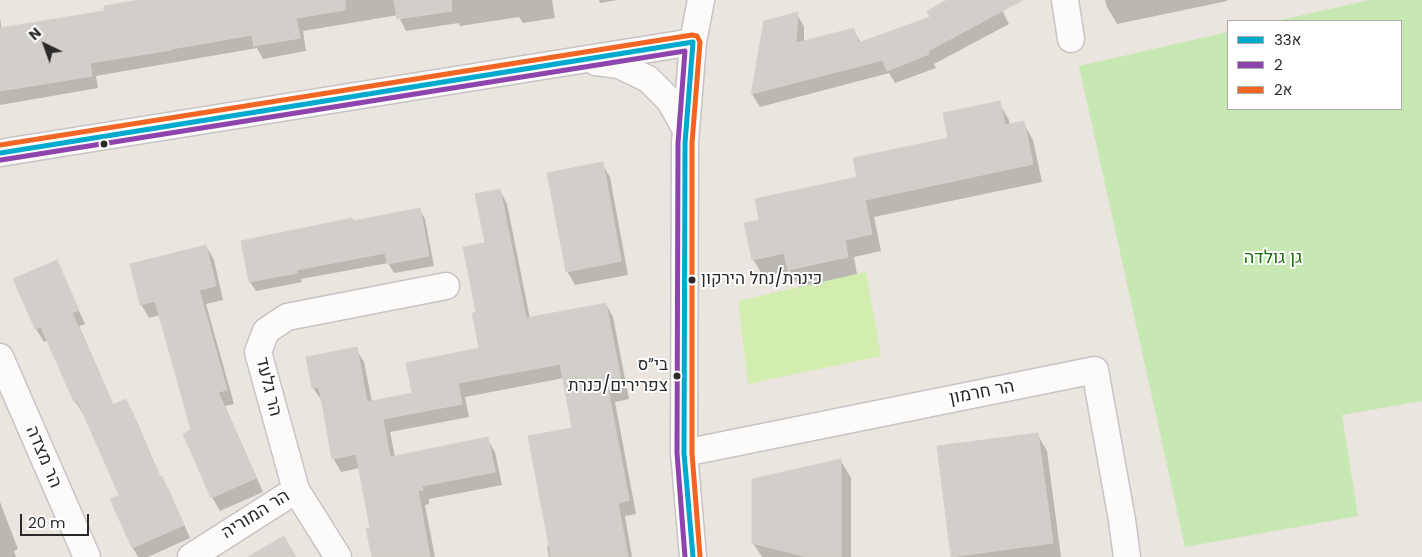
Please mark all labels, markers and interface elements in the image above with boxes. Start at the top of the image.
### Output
north arrow [20,20,70,70]
legend [1227,20,1402,110]
text: N [24,23,46,45]
text: 33א [1274,29,1301,50]
text: 2 [1274,54,1283,75]
text: 2א [1274,79,1292,100]
unlabelled marker [99,139,109,149]
park label: גן גולדה [1244,247,1302,269]
place label: כינרת/נחל הירקון [701,270,822,290]
marker: כינרת/נחל הירקון [687,275,697,285]
street label: הר גלעד [250,355,286,419]
place label: בי״ס צפרירים/כנרת [568,356,668,396]
marker: בי״ס צפרירים/כנרת [672,371,682,381]
street label: הר חרמון [948,376,1016,410]
street label: הר מצדה [20,423,66,491]
street label: הר המוריה [218,486,294,544]
scale bar [22,504,91,536]
text: 20 m [28,512,66,533]

